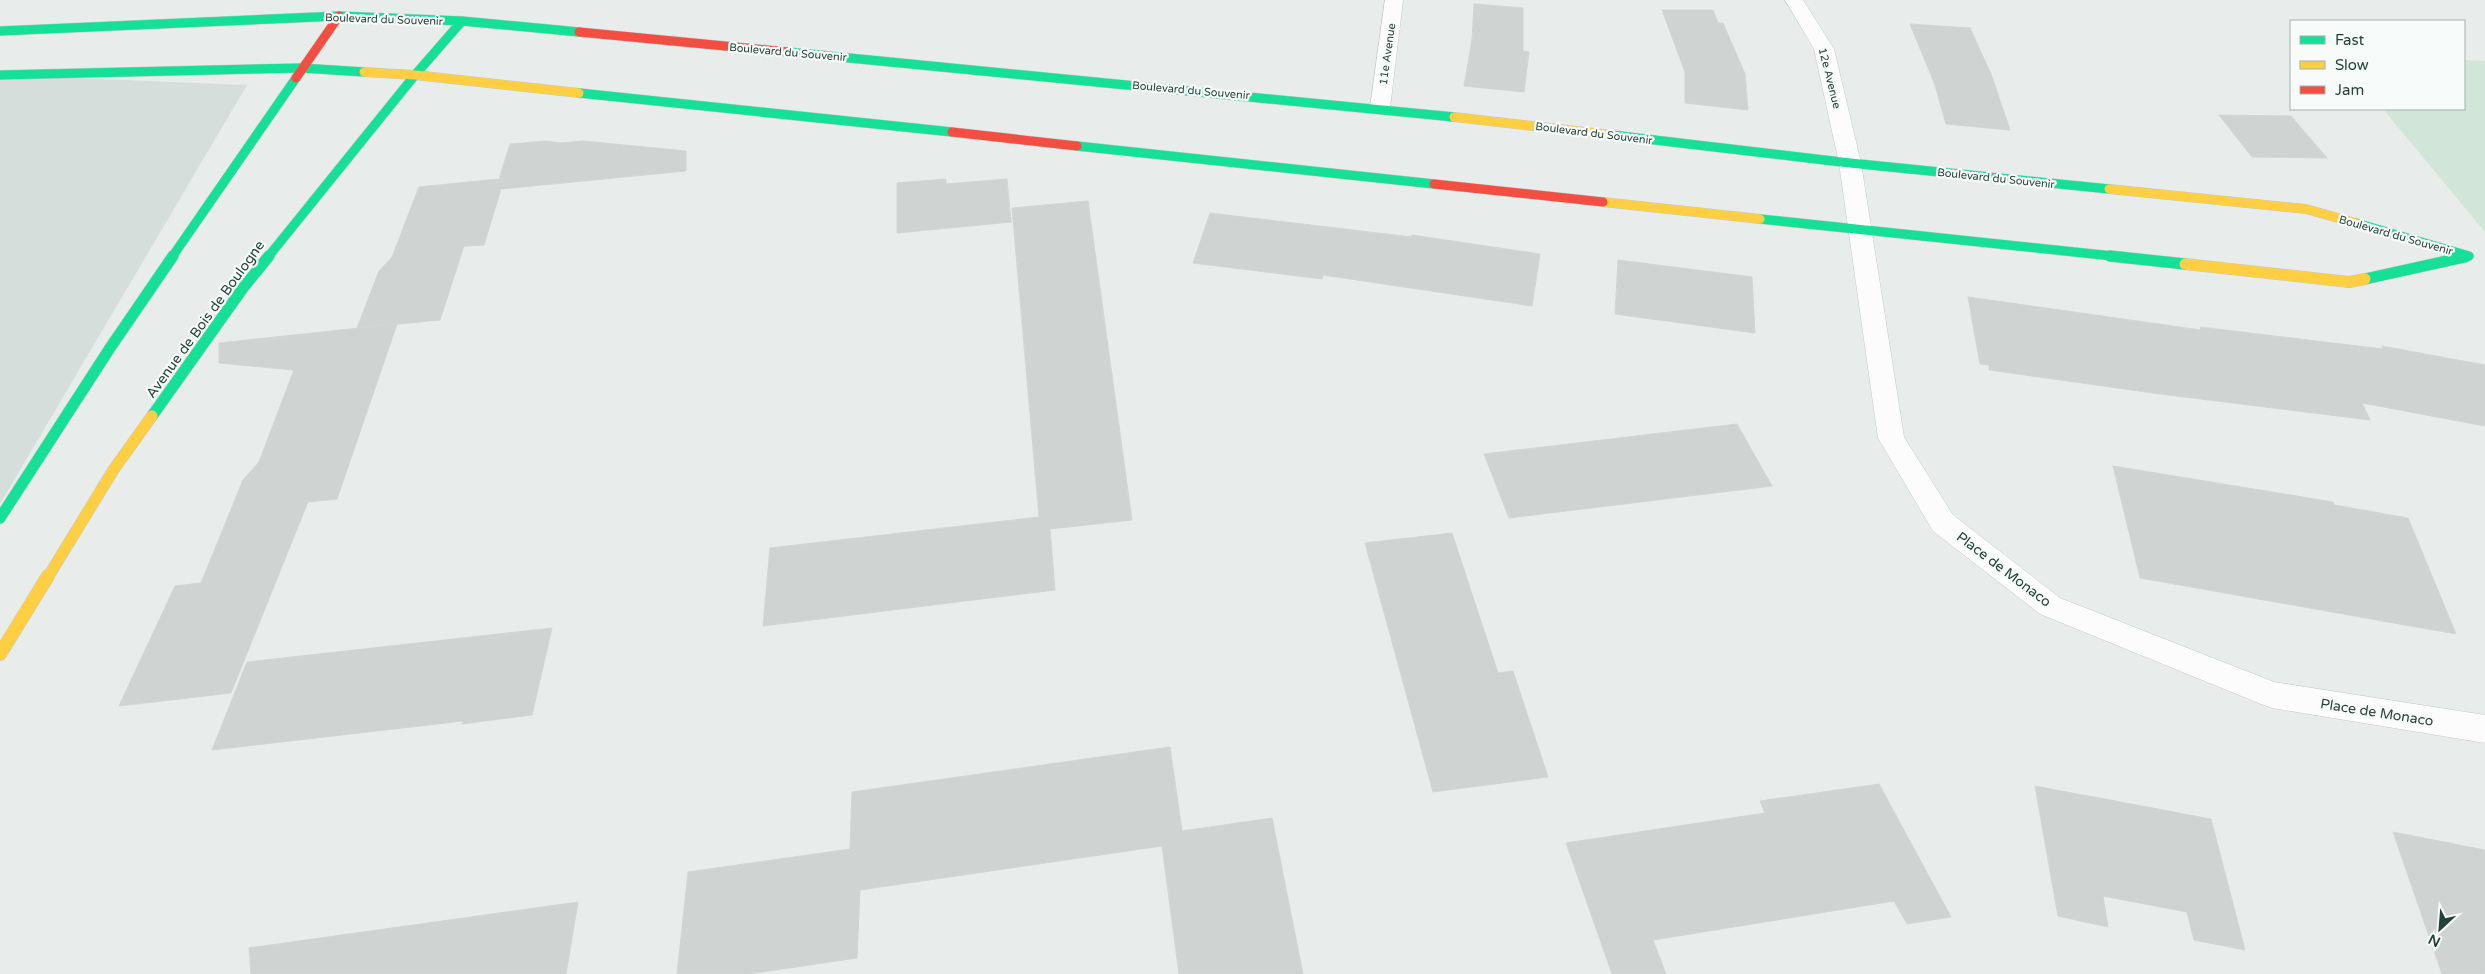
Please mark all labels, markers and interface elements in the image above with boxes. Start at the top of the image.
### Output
street label: Boulevard du Souvenir [325,11,444,28]
legend [2290,20,2465,110]
street label: 11e Avenue [1377,22,1398,86]
text: Fast [2335,31,2365,49]
street label: Boulevard du Souvenir [729,41,848,64]
street label: 12e Avenue [1816,46,1843,110]
text: Slow [2335,56,2369,74]
street label: Boulevard du Souvenir [1132,79,1251,102]
text: Jam [2335,81,2364,99]
street label: Boulevard du Souvenir [1535,120,1654,147]
street label: Boulevard du Souvenir [1937,166,2056,191]
street label: Boulevard du Souvenir [2337,213,2455,258]
street label: Avenue de Bois de Boulogne [143,237,268,401]
street label: Place de Monaco [1953,528,2054,611]
street label: Place de Monaco [2319,695,2435,730]
north arrow [2415,904,2465,954]
text: N [2426,930,2443,950]

